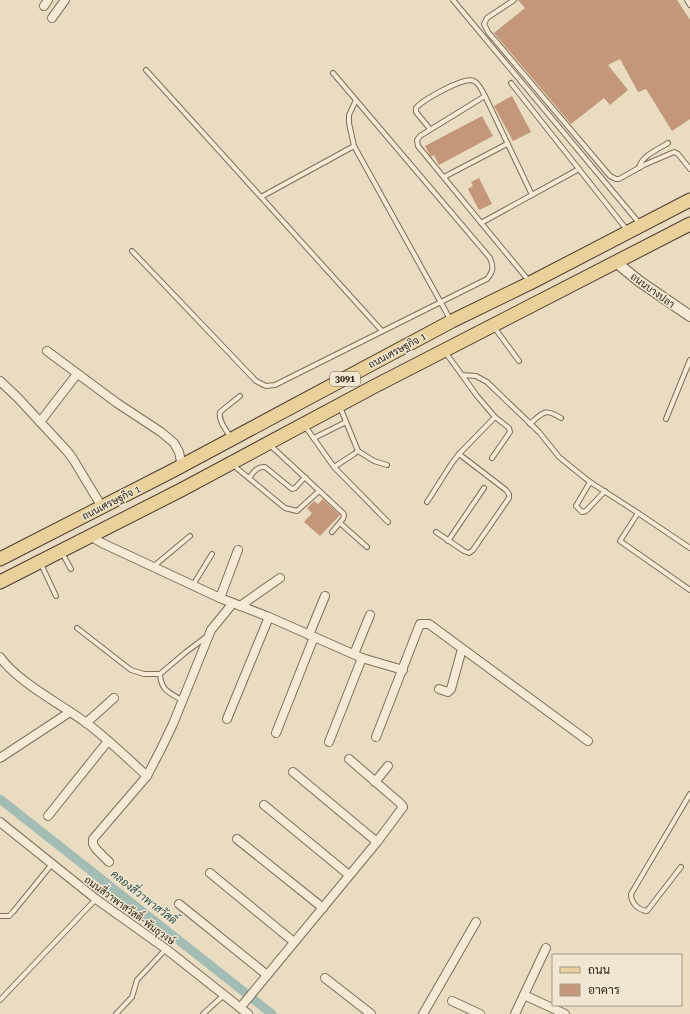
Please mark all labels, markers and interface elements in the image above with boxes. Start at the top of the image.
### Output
street label: ถนนบางปลา [629,271,677,310]
street label: ถนนเศรษฐกิจ 1 [366,330,429,372]
road number: 3091 [330,372,360,386]
street label: ถนนเศรษฐกิจ 1 [80,483,144,524]
water label: คลองสี่วาพาสวัสดิ์ [108,863,184,928]
street label: ถนนสี่วาพาสวัสดิ์-พันธุวงษ์ [81,871,179,949]
legend [552,954,682,1006]
text: ถนน [588,963,611,977]
text: อาคาร [588,983,620,997]

